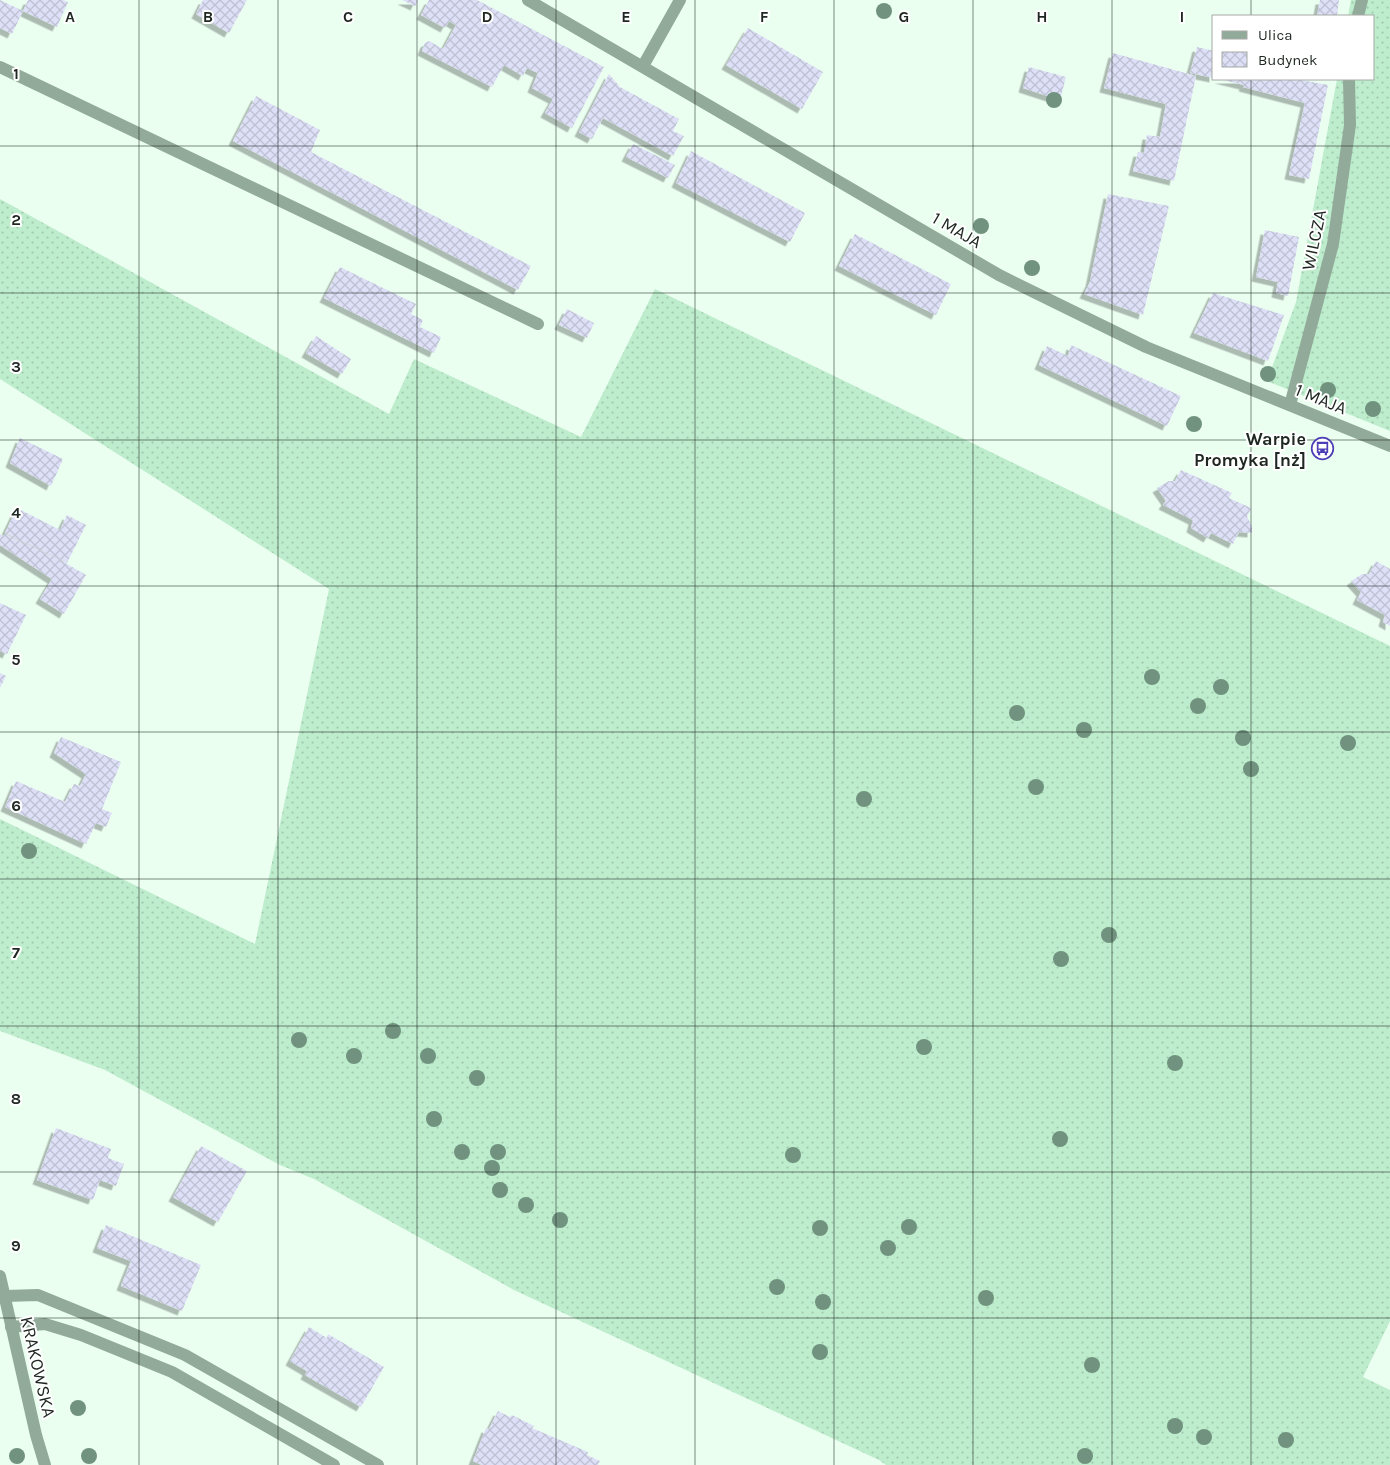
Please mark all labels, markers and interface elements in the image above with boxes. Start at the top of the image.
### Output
text: A [65,7,75,26]
text: B [203,7,213,26]
text: C [343,7,353,26]
text: D [482,7,493,26]
text: E [621,7,631,26]
text: F [760,7,769,26]
text: G [899,7,909,26]
text: H [1036,7,1048,26]
text: I [1180,7,1184,26]
legend [1212,15,1375,80]
text: Ulica [1258,26,1292,44]
text: Budynek [1258,51,1317,69]
text: 1 [13,64,19,83]
street label: 1 MAJA [928,207,986,253]
street label: WILCZA [1297,208,1331,272]
text: 2 [11,210,21,229]
text: 3 [11,357,21,376]
street label: 1 MAJA [1292,379,1350,419]
place label: Warpie Promyka [nż] [1194,428,1306,471]
bus stop icon: Warpie Promyka [nż] [1310,437,1334,461]
text: 4 [11,503,21,522]
text: 5 [11,650,21,669]
text: 6 [11,796,21,815]
text: 7 [12,943,20,962]
text: 8 [11,1089,21,1108]
text: 9 [11,1236,21,1255]
street label: KRAKOWSKA [16,1314,60,1420]

